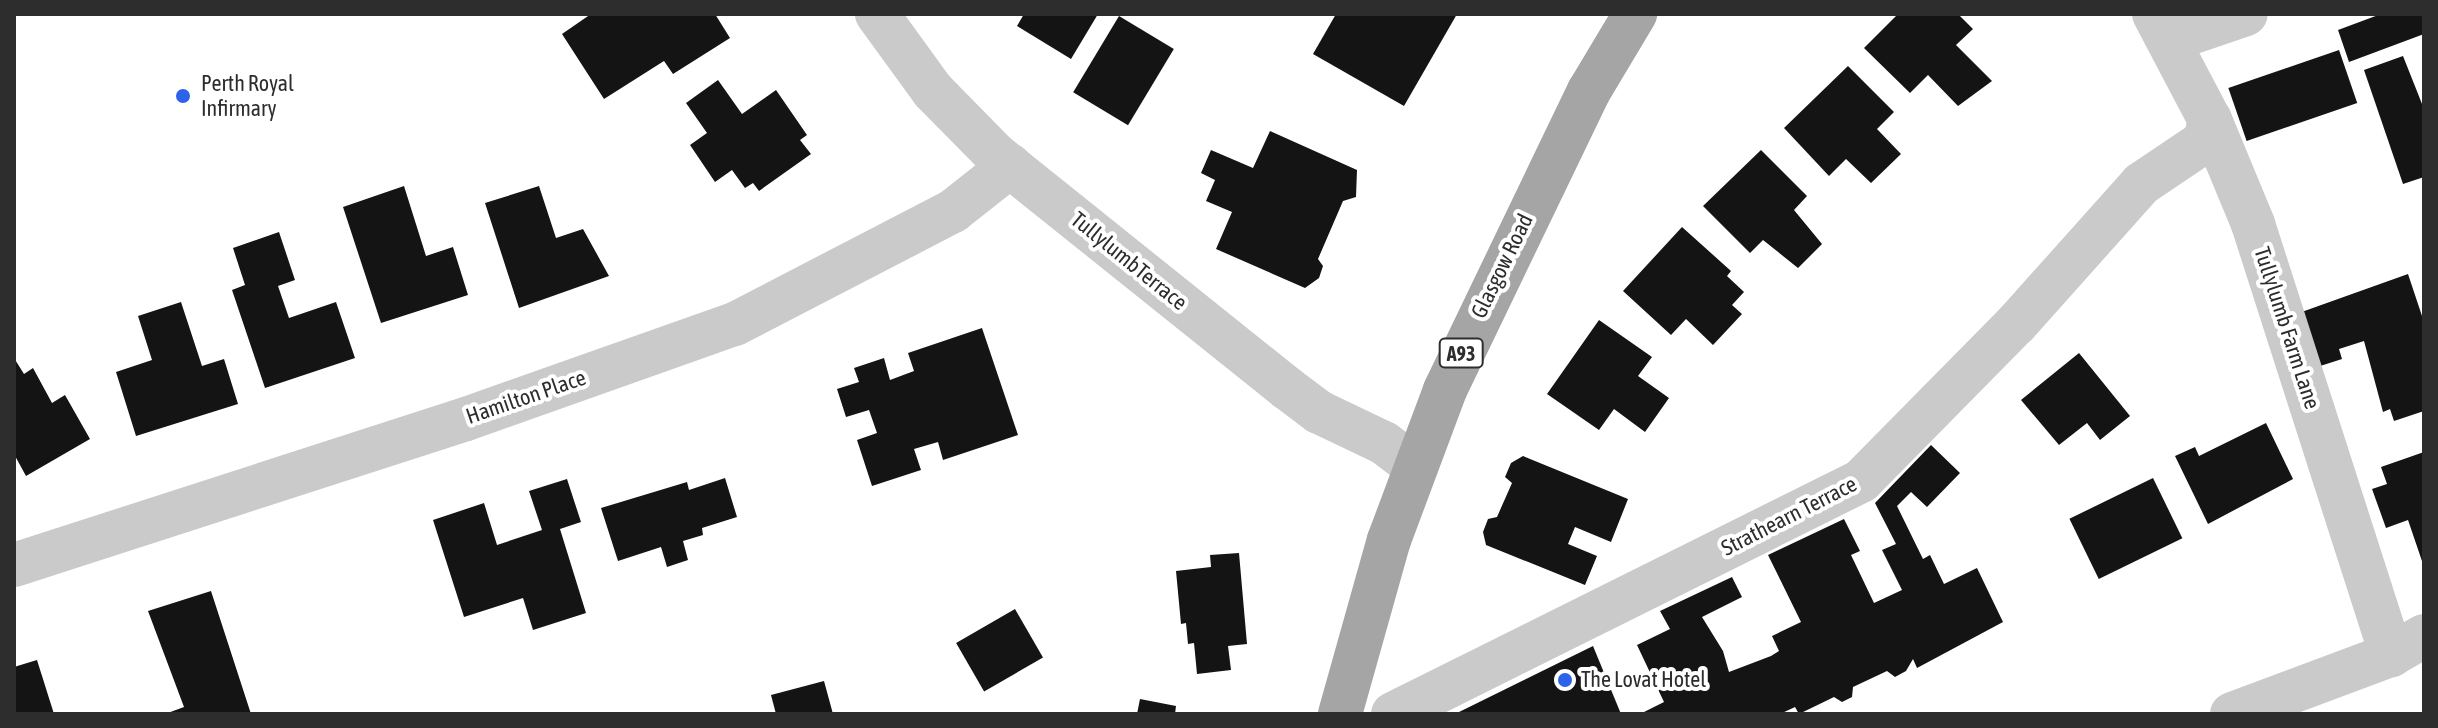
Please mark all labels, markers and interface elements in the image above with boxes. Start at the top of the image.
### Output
place label: Perth Royal Infirmary [201,70,294,122]
marker: Perth Royal Infirmary [172,85,194,107]
street label: TullylumbTerrace [1066,206,1192,316]
street label: Glasgow Road [1465,210,1539,322]
street label: Tullylumb Farm Lane [2248,244,2326,412]
road number: A93 [1437,337,1485,369]
street label: Hamilton Place [463,364,589,430]
street label: Strathearn Terrace [1717,471,1861,561]
place label: The Lovat Hotel [1581,667,1706,693]
marker: The Lovat Hotel [1556,671,1574,689]

